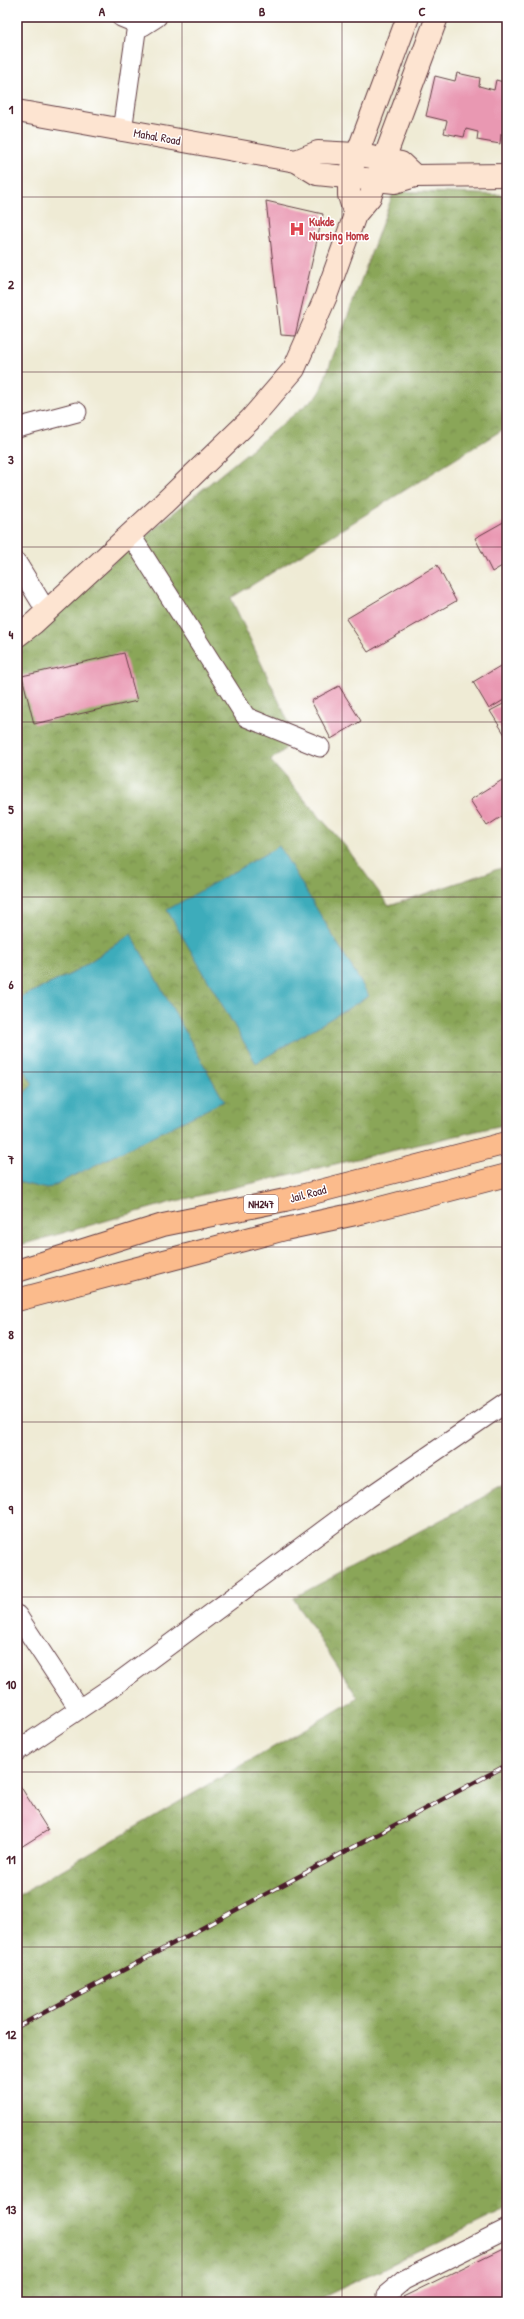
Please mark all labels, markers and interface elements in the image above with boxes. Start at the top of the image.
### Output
text: A [99,2,106,20]
text: B [259,2,266,20]
text: C [418,2,426,20]
text: 1 [9,100,14,118]
street label: Mahal Road [132,124,182,149]
place label: Kukde Nursing Home [309,213,369,245]
hospital icon: Kukde Nursing Home [288,220,306,238]
text: 2 [8,275,15,293]
text: 3 [8,450,14,468]
text: 4 [9,625,14,643]
text: 5 [8,800,14,818]
text: 6 [8,975,14,993]
text: 7 [7,1150,15,1168]
street label: Jail Road [288,1180,328,1207]
road number: NH247 [244,1195,278,1213]
text: 8 [8,1325,14,1343]
text: 9 [9,1500,14,1518]
text: 10 [6,1675,16,1693]
text: 11 [6,1850,16,1868]
text: 12 [6,2025,17,2043]
text: 13 [6,2200,16,2218]

